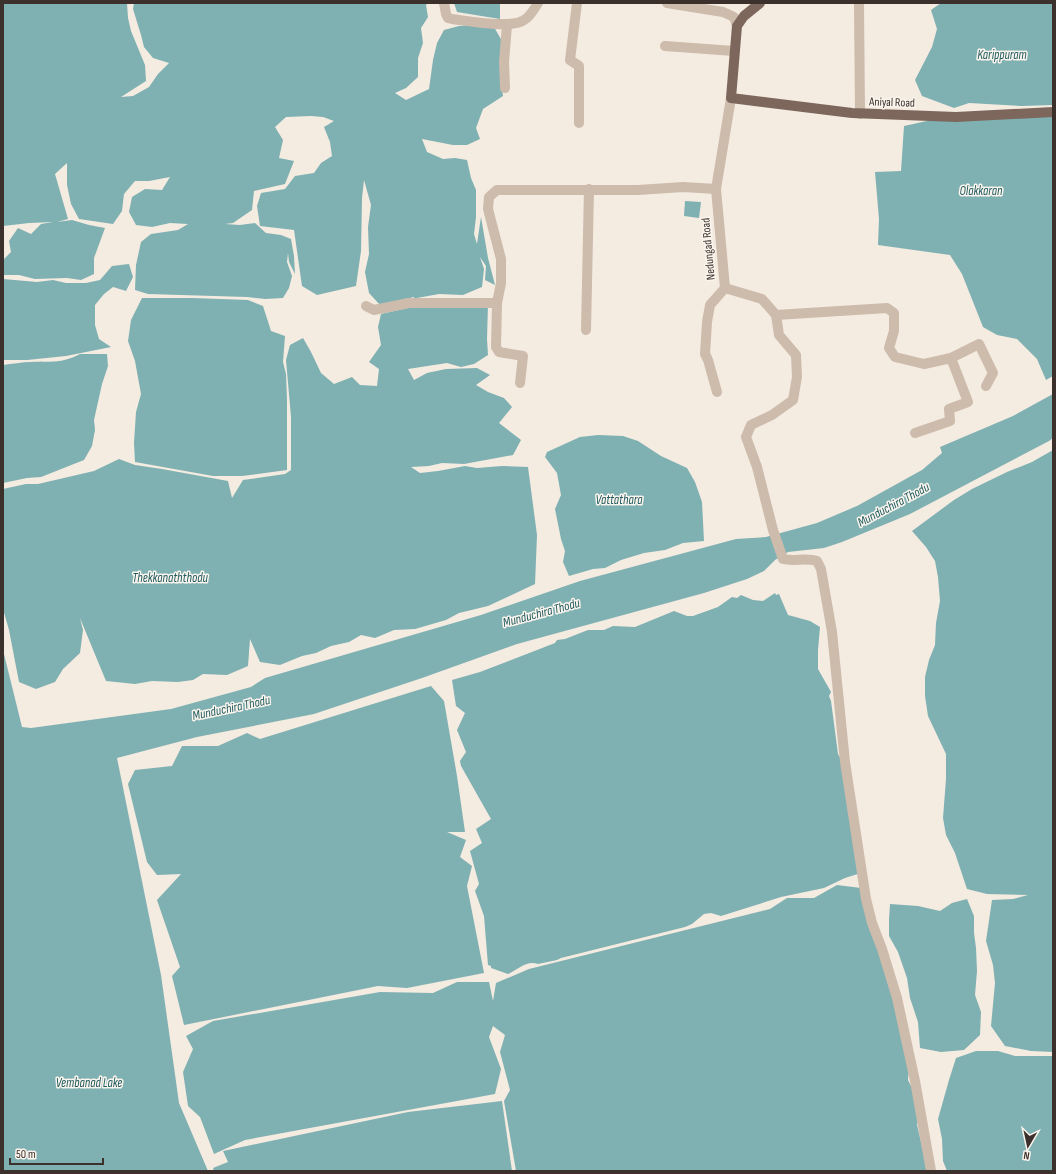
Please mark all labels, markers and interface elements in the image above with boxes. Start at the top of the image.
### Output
water label: Karippuram [977,47,1027,63]
street label: Aniyal Road [868,94,915,111]
water label: Olakkaran [960,183,1003,199]
street label: Nedungad Road [698,217,719,281]
water label: Munduchira Thodu [855,479,933,531]
water label: Vattathara [596,492,643,508]
water label: Thekkanaththodu [132,570,209,586]
water label: Munduchira Thodu [501,595,582,631]
water label: Munduchira Thodu [191,692,272,724]
water label: Vembanad Lake [56,1075,122,1091]
north arrow [1008,1126,1048,1166]
scale bar [10,1140,103,1166]
text: 50 m [16,1147,36,1162]
text: N [1022,1148,1030,1162]

